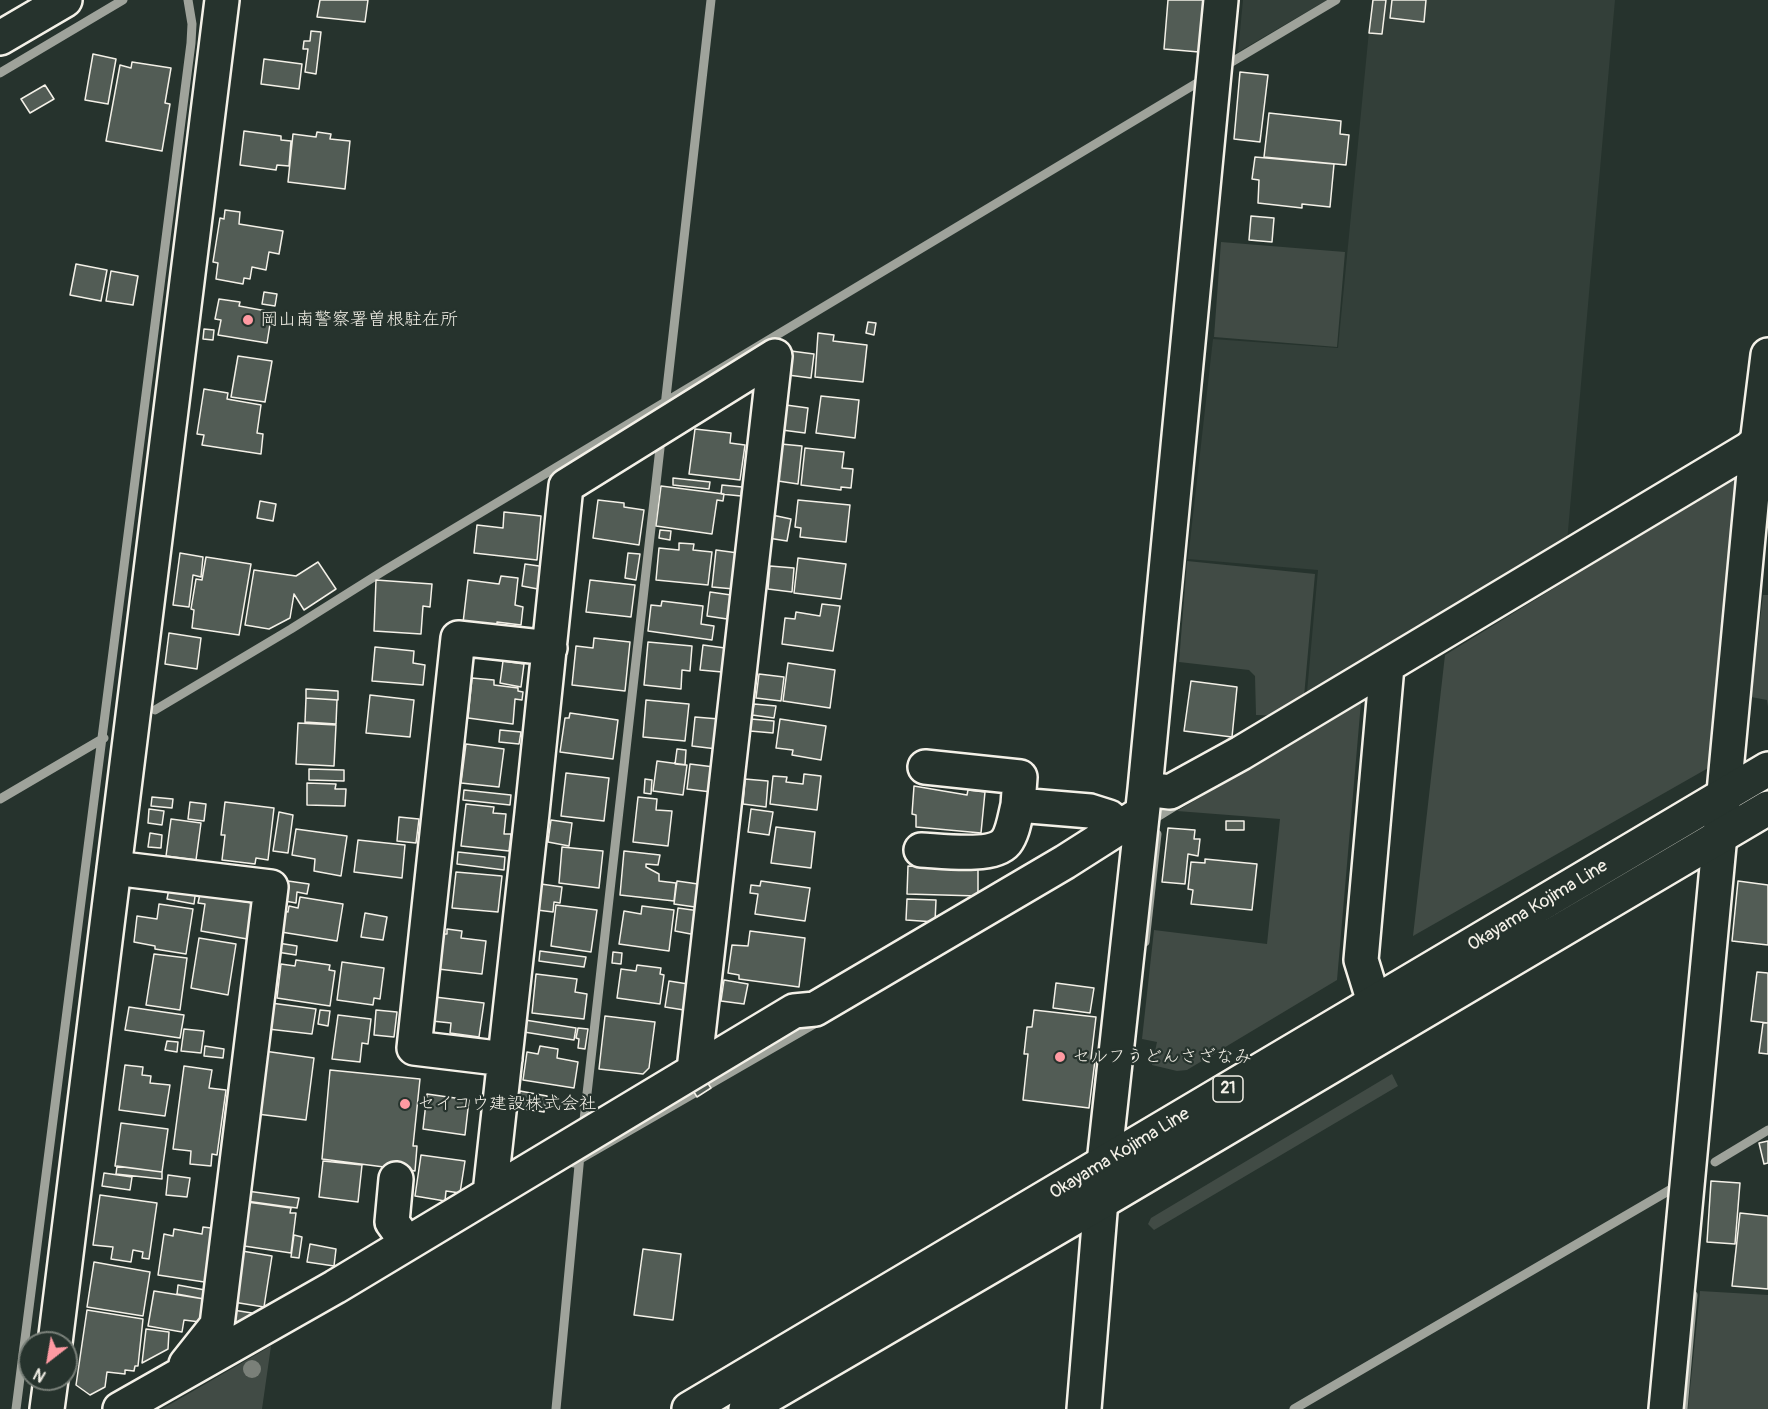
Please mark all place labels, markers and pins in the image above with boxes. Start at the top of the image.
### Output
place label: 岡山南警察署曽根駐在所 [260,309,458,331]
marker: 岡山南警察署曽根駐在所 [241,313,255,327]
place label: セルフうどんさざなみ [1072,1046,1252,1068]
marker: セルフうどんさざなみ [1053,1050,1067,1064]
place label: セイコウ建設株式会社 [417,1093,597,1115]
marker: セイコウ建設株式会社 [398,1097,412,1111]

